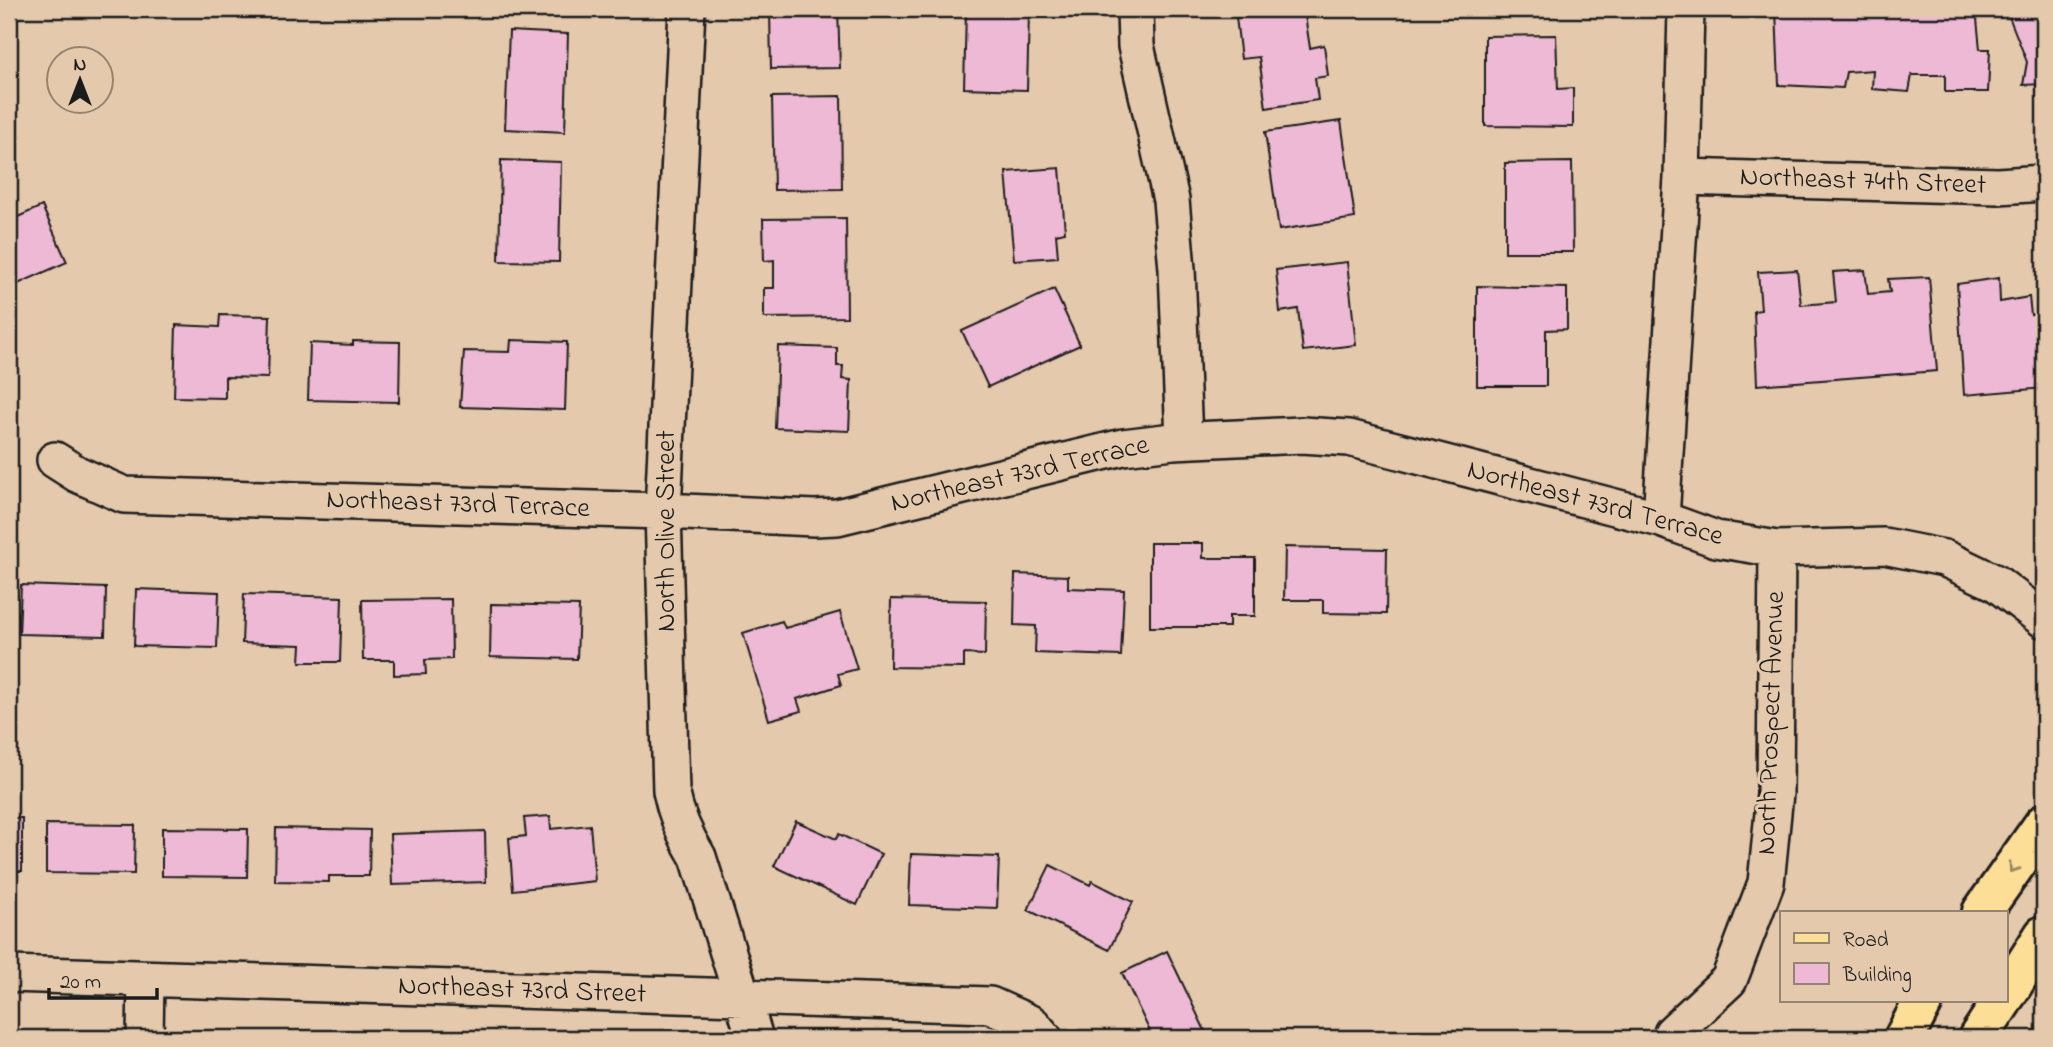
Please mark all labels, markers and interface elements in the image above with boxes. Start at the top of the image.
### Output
north arrow [46,46,116,116]
text: N [74,52,87,79]
street label: Northeast 74th Street [1739,157,1987,207]
street label: Northeast 73rd Terrace [887,425,1154,525]
street label: North Olive Street [647,430,688,632]
street label: Northeast 73rd Terrace [1462,450,1728,558]
street label: Northeast 73rd Terrace [325,480,591,530]
street label: North Prospect Avenue [1747,590,1797,856]
one-way arrow [2009,860,2021,873]
legend [1780,911,2008,1002]
text: Road [1843,926,1889,956]
scale bar [49,956,158,1000]
text: Building [1842,961,1912,993]
street label: Northeast 73rd Street [397,966,647,1016]
text: 20 m [60,968,101,998]

